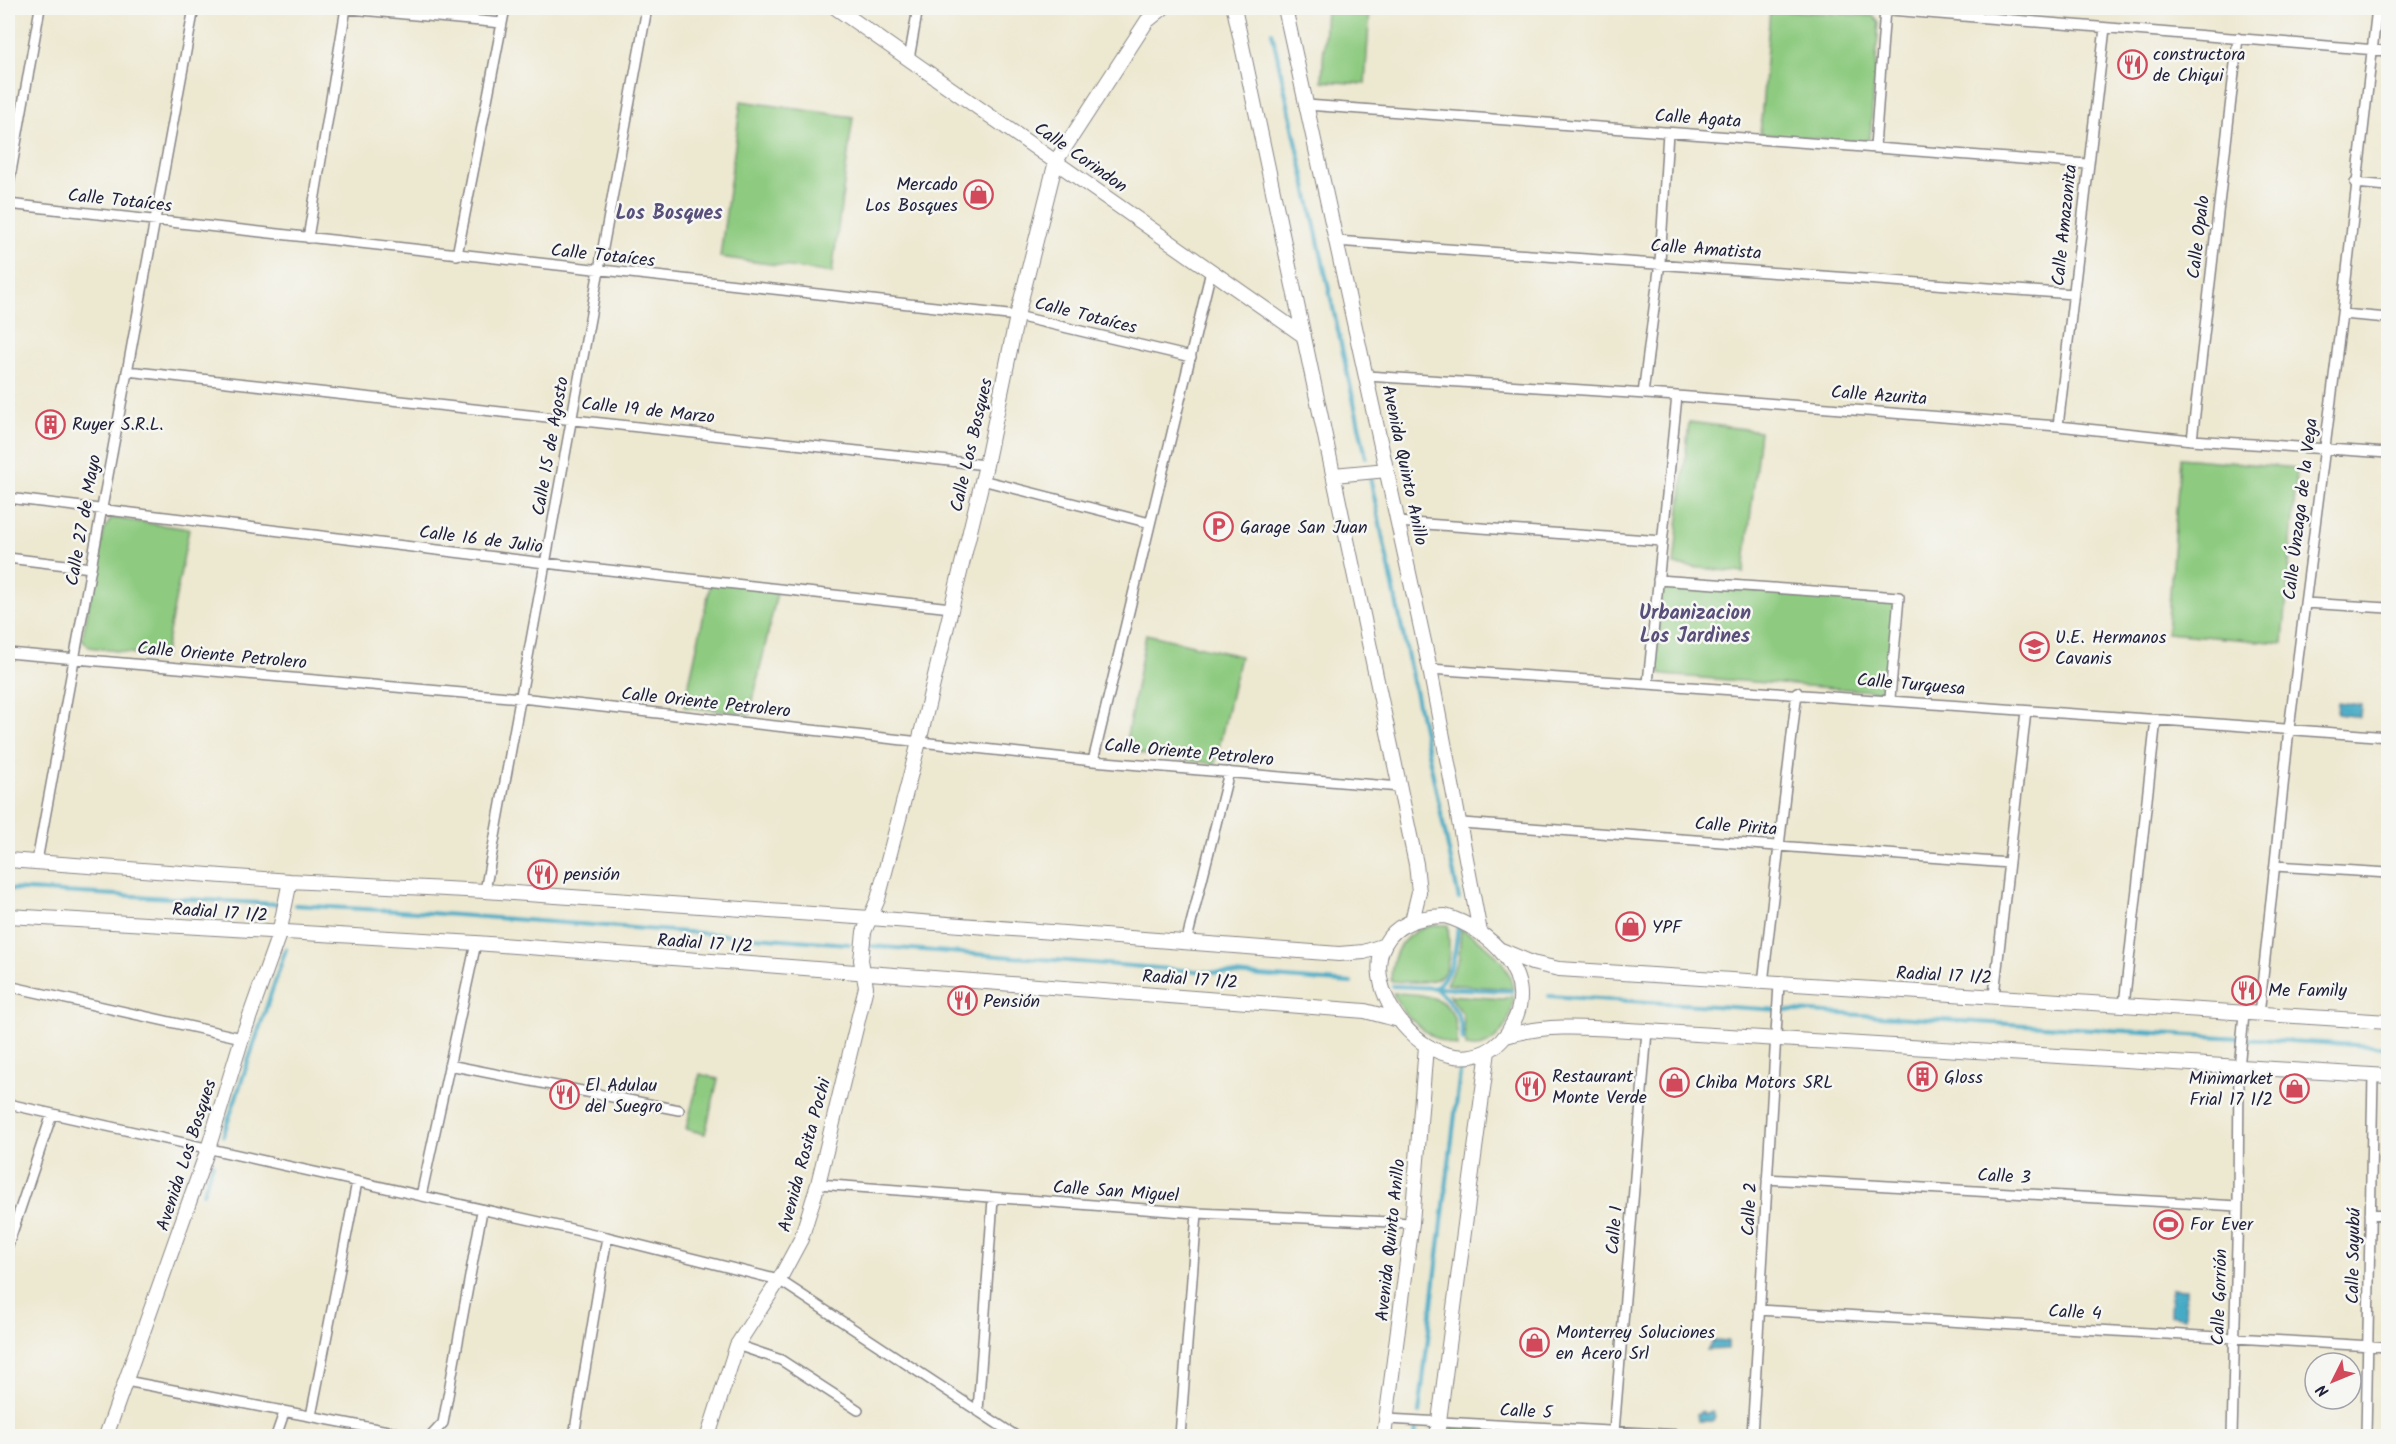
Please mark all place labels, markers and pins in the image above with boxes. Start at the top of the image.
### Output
place label: constructora de Chiqui [2153,41,2246,91]
restaurant icon: constructora de Chiqui [2116,48,2148,80]
place label: Mercado Los Bosques [865,171,958,221]
shop icon: Mercado Los Bosques [963,178,995,210]
building icon: Ruyer S.R.L. [35,408,67,440]
place label: Ruyer S.R.L. [72,411,164,440]
parking icon: Garage San Juan [1203,511,1235,543]
place label: Garage San Juan [1240,514,1368,543]
place label: U.E. Hermanos Cavanis [2055,624,2167,674]
school or university icon: U.E. Hermanos Cavanis [2018,631,2050,663]
restaurant icon: pensión [527,858,559,890]
place label: pensión [563,861,620,890]
shop icon: YPF [1615,911,1647,943]
place label: YPF [1652,914,1683,943]
restaurant icon: Me Family [2231,974,2263,1006]
place label: Me Family [2268,977,2347,1006]
restaurant icon: Pensión [946,985,978,1017]
place label: Pensión [983,988,1040,1017]
building icon: Gloss [1907,1061,1939,1093]
place label: Restaurant Monte Verde [1552,1063,1647,1113]
place label: Gloss [1944,1064,1983,1093]
place label: Minimarket Frial 17 1/2 [2188,1065,2274,1115]
shop icon: Chiba Motors SRL [1658,1066,1690,1098]
place label: Chiba Motors SRL [1695,1069,1833,1098]
restaurant icon: Restaurant Monte Verde [1515,1070,1547,1102]
place label: El Adulau del Suegro [585,1072,663,1122]
shop icon: Minimarket Frial 17 1/2 [2278,1072,2310,1104]
restaurant icon: El Adulau del Suegro [548,1079,580,1111]
sports icon: For Ever [2153,1208,2185,1240]
place label: For Ever [2190,1211,2254,1240]
place label: Monterrey Soluciones en Acero Srl [1556,1319,1716,1369]
shop icon: Monterrey Soluciones en Acero Srl [1519,1326,1551,1358]

